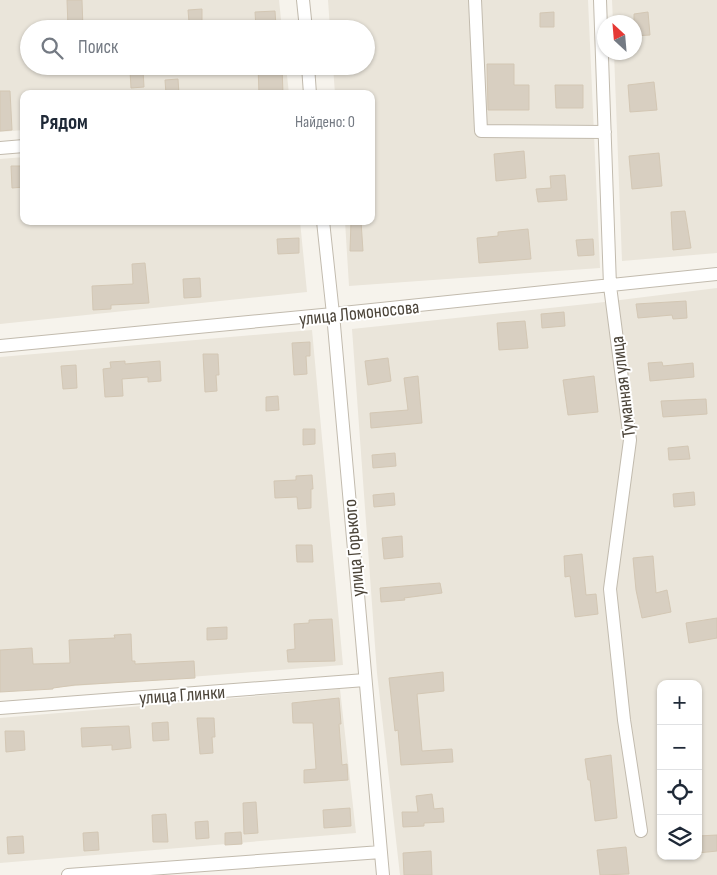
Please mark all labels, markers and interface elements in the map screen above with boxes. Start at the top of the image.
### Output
north arrow [597,15,642,60]
search box [20,20,375,75]
icon: search [38,34,66,62]
text: Поиск [78,36,118,59]
text: Рядом [40,110,88,135]
text: Найдено: 0 [295,113,355,132]
street label: улица Ломоносова [298,296,420,331]
street label: Туманная улица [606,335,641,439]
street label: улица Горького [339,498,370,597]
map controls [657,680,702,860]
button: + [657,680,702,725]
street label: улица Глинки [138,681,226,710]
button: − [657,725,702,770]
button: locate [657,770,702,815]
button: layers [657,815,702,860]

